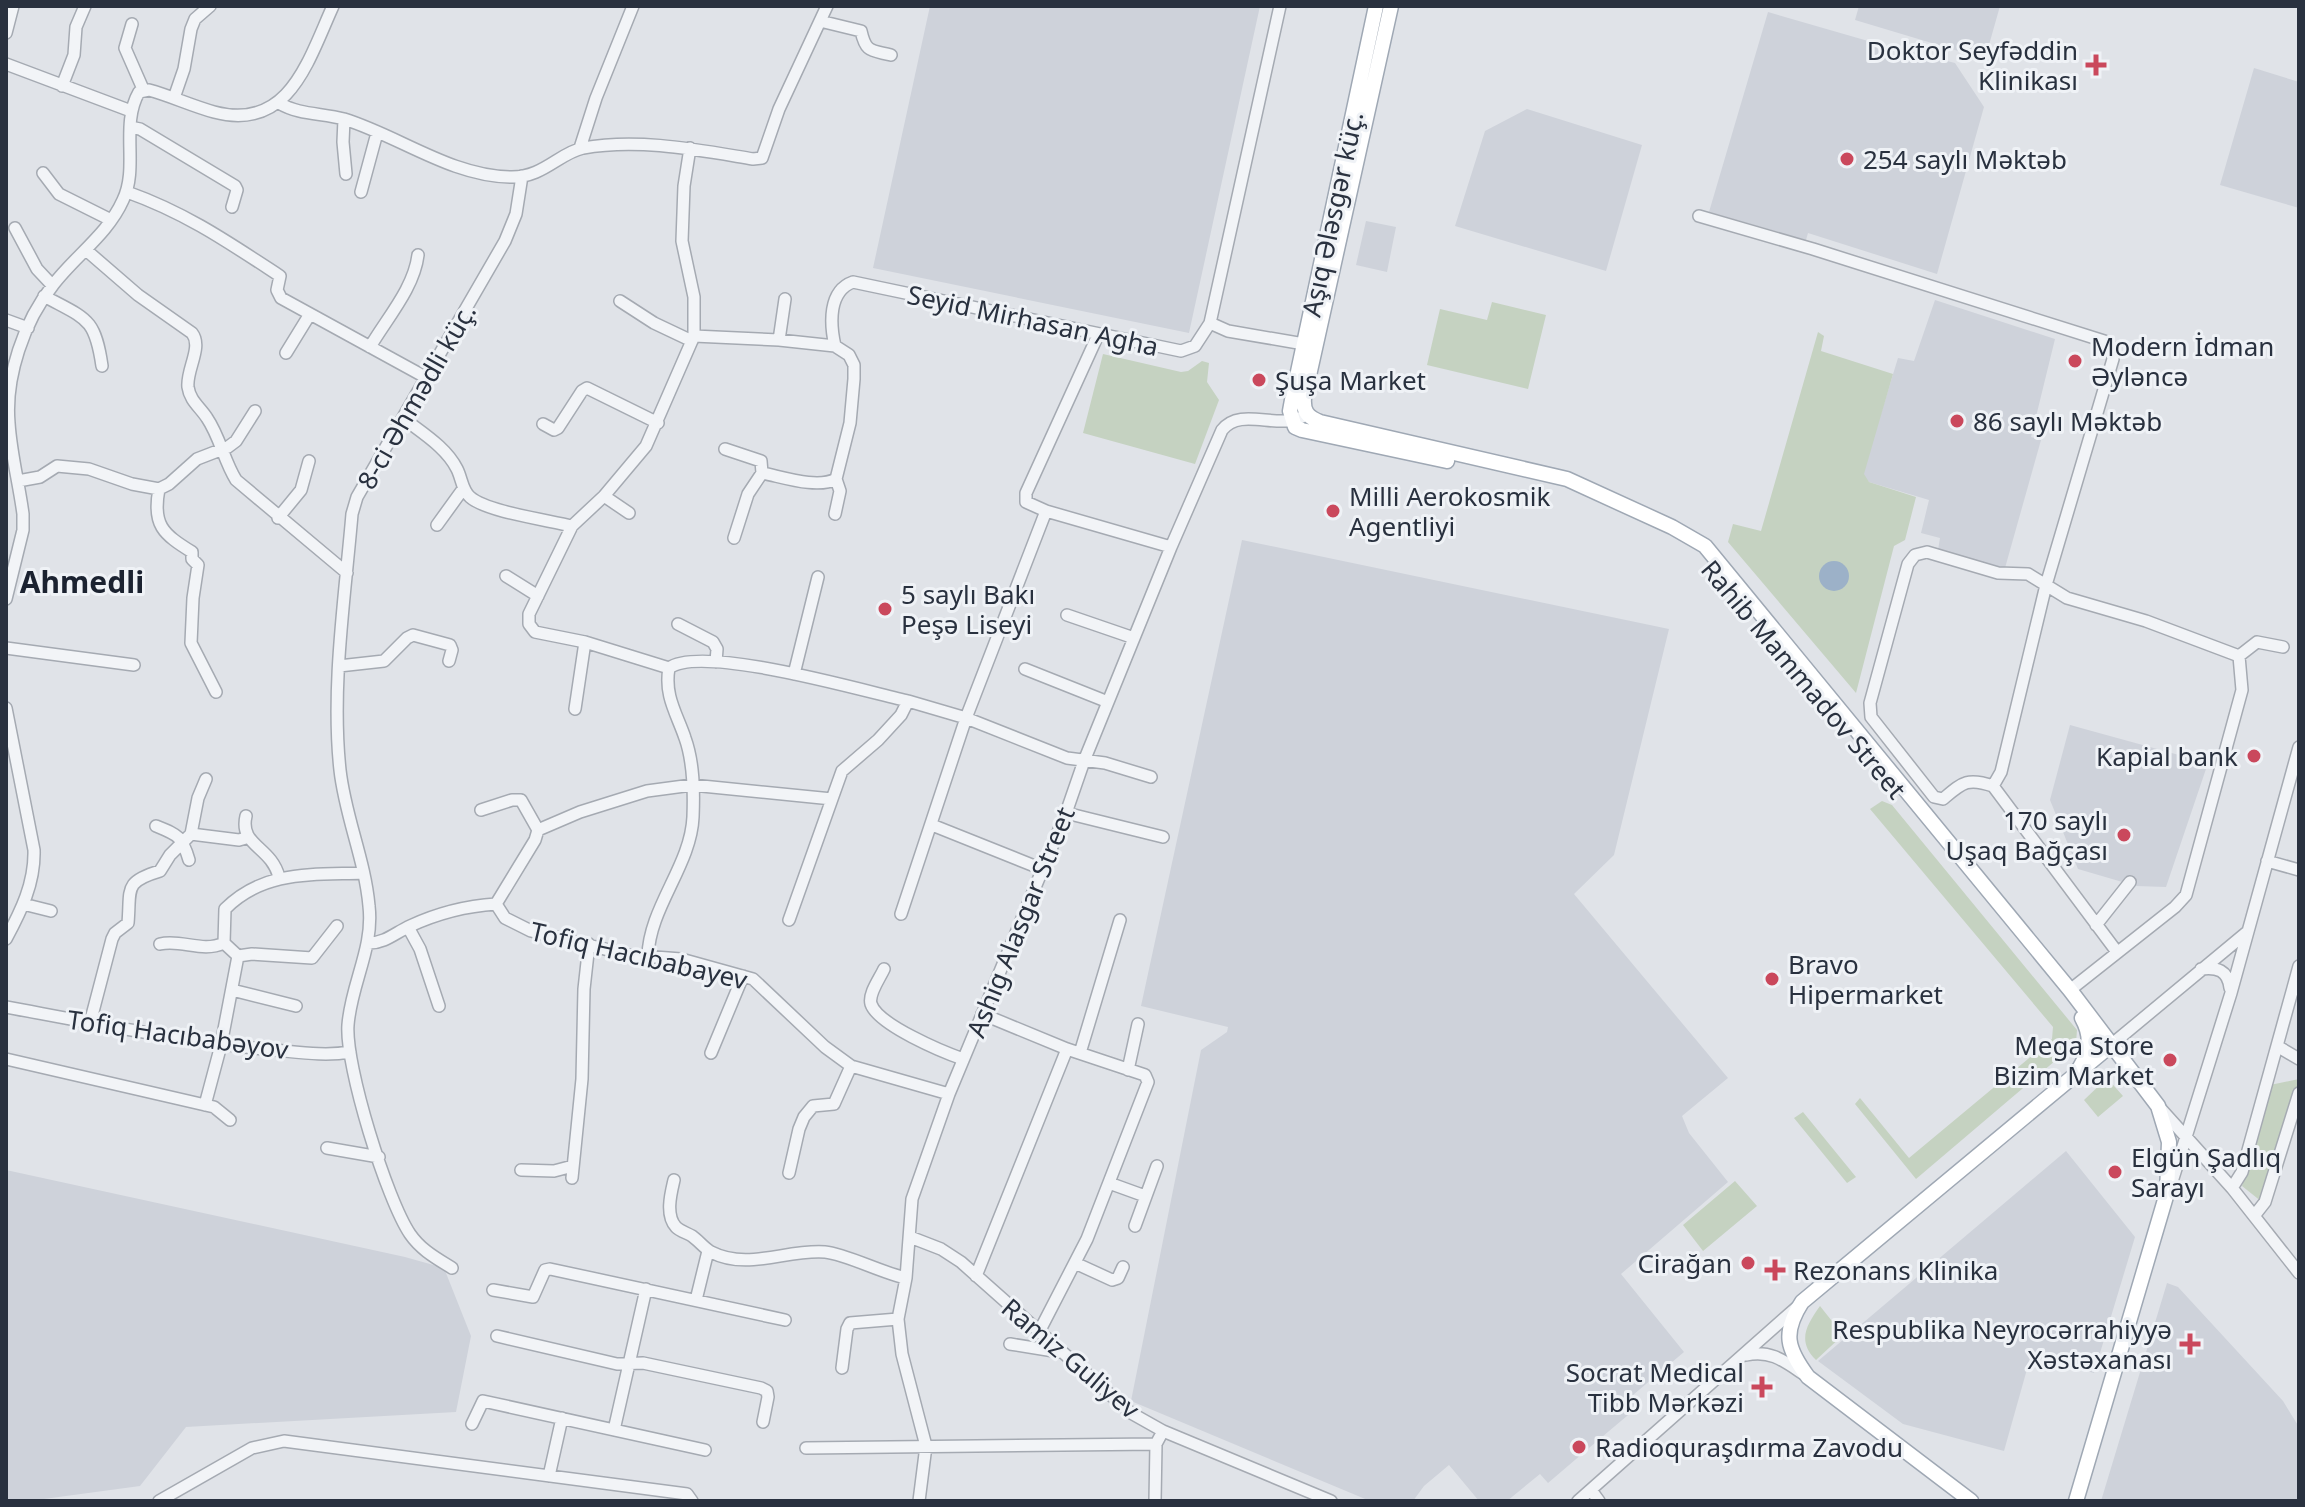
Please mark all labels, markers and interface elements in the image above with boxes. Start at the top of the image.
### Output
place label: Doktor Seyfәddin Klinikası [1867,32,2078,98]
marker: Doktor Seyfәddin Klinikası [2085,54,2107,76]
street label: Aşıq Ələsgər küç. [1293,108,1371,320]
place label: 254 saylı Məktəb [1863,141,2067,177]
marker: 254 saylı Məktəb [1838,150,1856,168]
street label: Seyid Mirhasan Agha [904,276,1162,364]
street label: 8-ci Əhmədli küç. [348,296,484,496]
place label: Modern İdman Əyləncə [2091,328,2274,394]
marker: Modern İdman Əyləncə [2066,352,2084,370]
place label: Şuşa Market [1275,362,1426,398]
marker: Şuşa Market [1250,371,1268,389]
place label: 86 saylı Məktəb [1973,403,2162,439]
marker: 86 saylı Məktəb [1948,412,1966,430]
place label: Milli Aerokosmik Agentliyi [1349,478,1550,544]
marker: Milli Aerokosmik Agentliyi [1324,502,1342,520]
street label: Rahib Mammadov Street [1693,552,1915,806]
district label: Ahmedli [20,561,144,602]
place label: 5 saylı Bakı Peşə Liseyi [901,576,1035,642]
marker: 5 saylı Bakı Peşə Liseyi [876,600,894,618]
place label: Kapial bank [2096,738,2238,774]
marker: Kapial bank [2245,747,2263,765]
street label: Ashig Alasgar Street [957,801,1083,1043]
place label: 170 saylı Uşaq Bağçası [1945,802,2108,868]
marker: 170 saylı Uşaq Bağçası [2115,826,2133,844]
street label: Tofiq Hacıbabayev [527,913,752,998]
place label: Bravo Hipermarket [1788,946,1943,1012]
marker: Bravo Hipermarket [1763,970,1781,988]
street label: Tofiq Hacıbabəyov [65,1001,292,1067]
place label: Mega Store Bizim Market [1994,1027,2154,1093]
marker: Mega Store Bizim Market [2161,1051,2179,1069]
place label: Elgün Şadlıq Sarayı [2131,1139,2281,1205]
marker: Elgün Şadlıq Sarayı [2106,1163,2124,1181]
place label: Cirağan [1637,1245,1732,1281]
place label: Rezonans Klinika [1793,1252,1998,1288]
marker: Cirağan [1739,1254,1757,1272]
marker: Rezonans Klinika [1764,1259,1786,1281]
street label: Ramiz Guliyev [994,1290,1148,1427]
place label: Respublika Neyrocərrahiyyə Xəstəxanası [1832,1311,2172,1377]
marker: Respublika Neyrocərrahiyyə Xəstəxanası [2179,1333,2201,1355]
place label: Socrat Medical Tibb Mərkəzi [1566,1354,1744,1420]
marker: Socrat Medical Tibb Mərkəzi [1751,1376,1773,1398]
place label: Radioquraşdırma Zavodu [1595,1429,1903,1465]
marker: Radioquraşdırma Zavodu [1570,1438,1588,1456]

